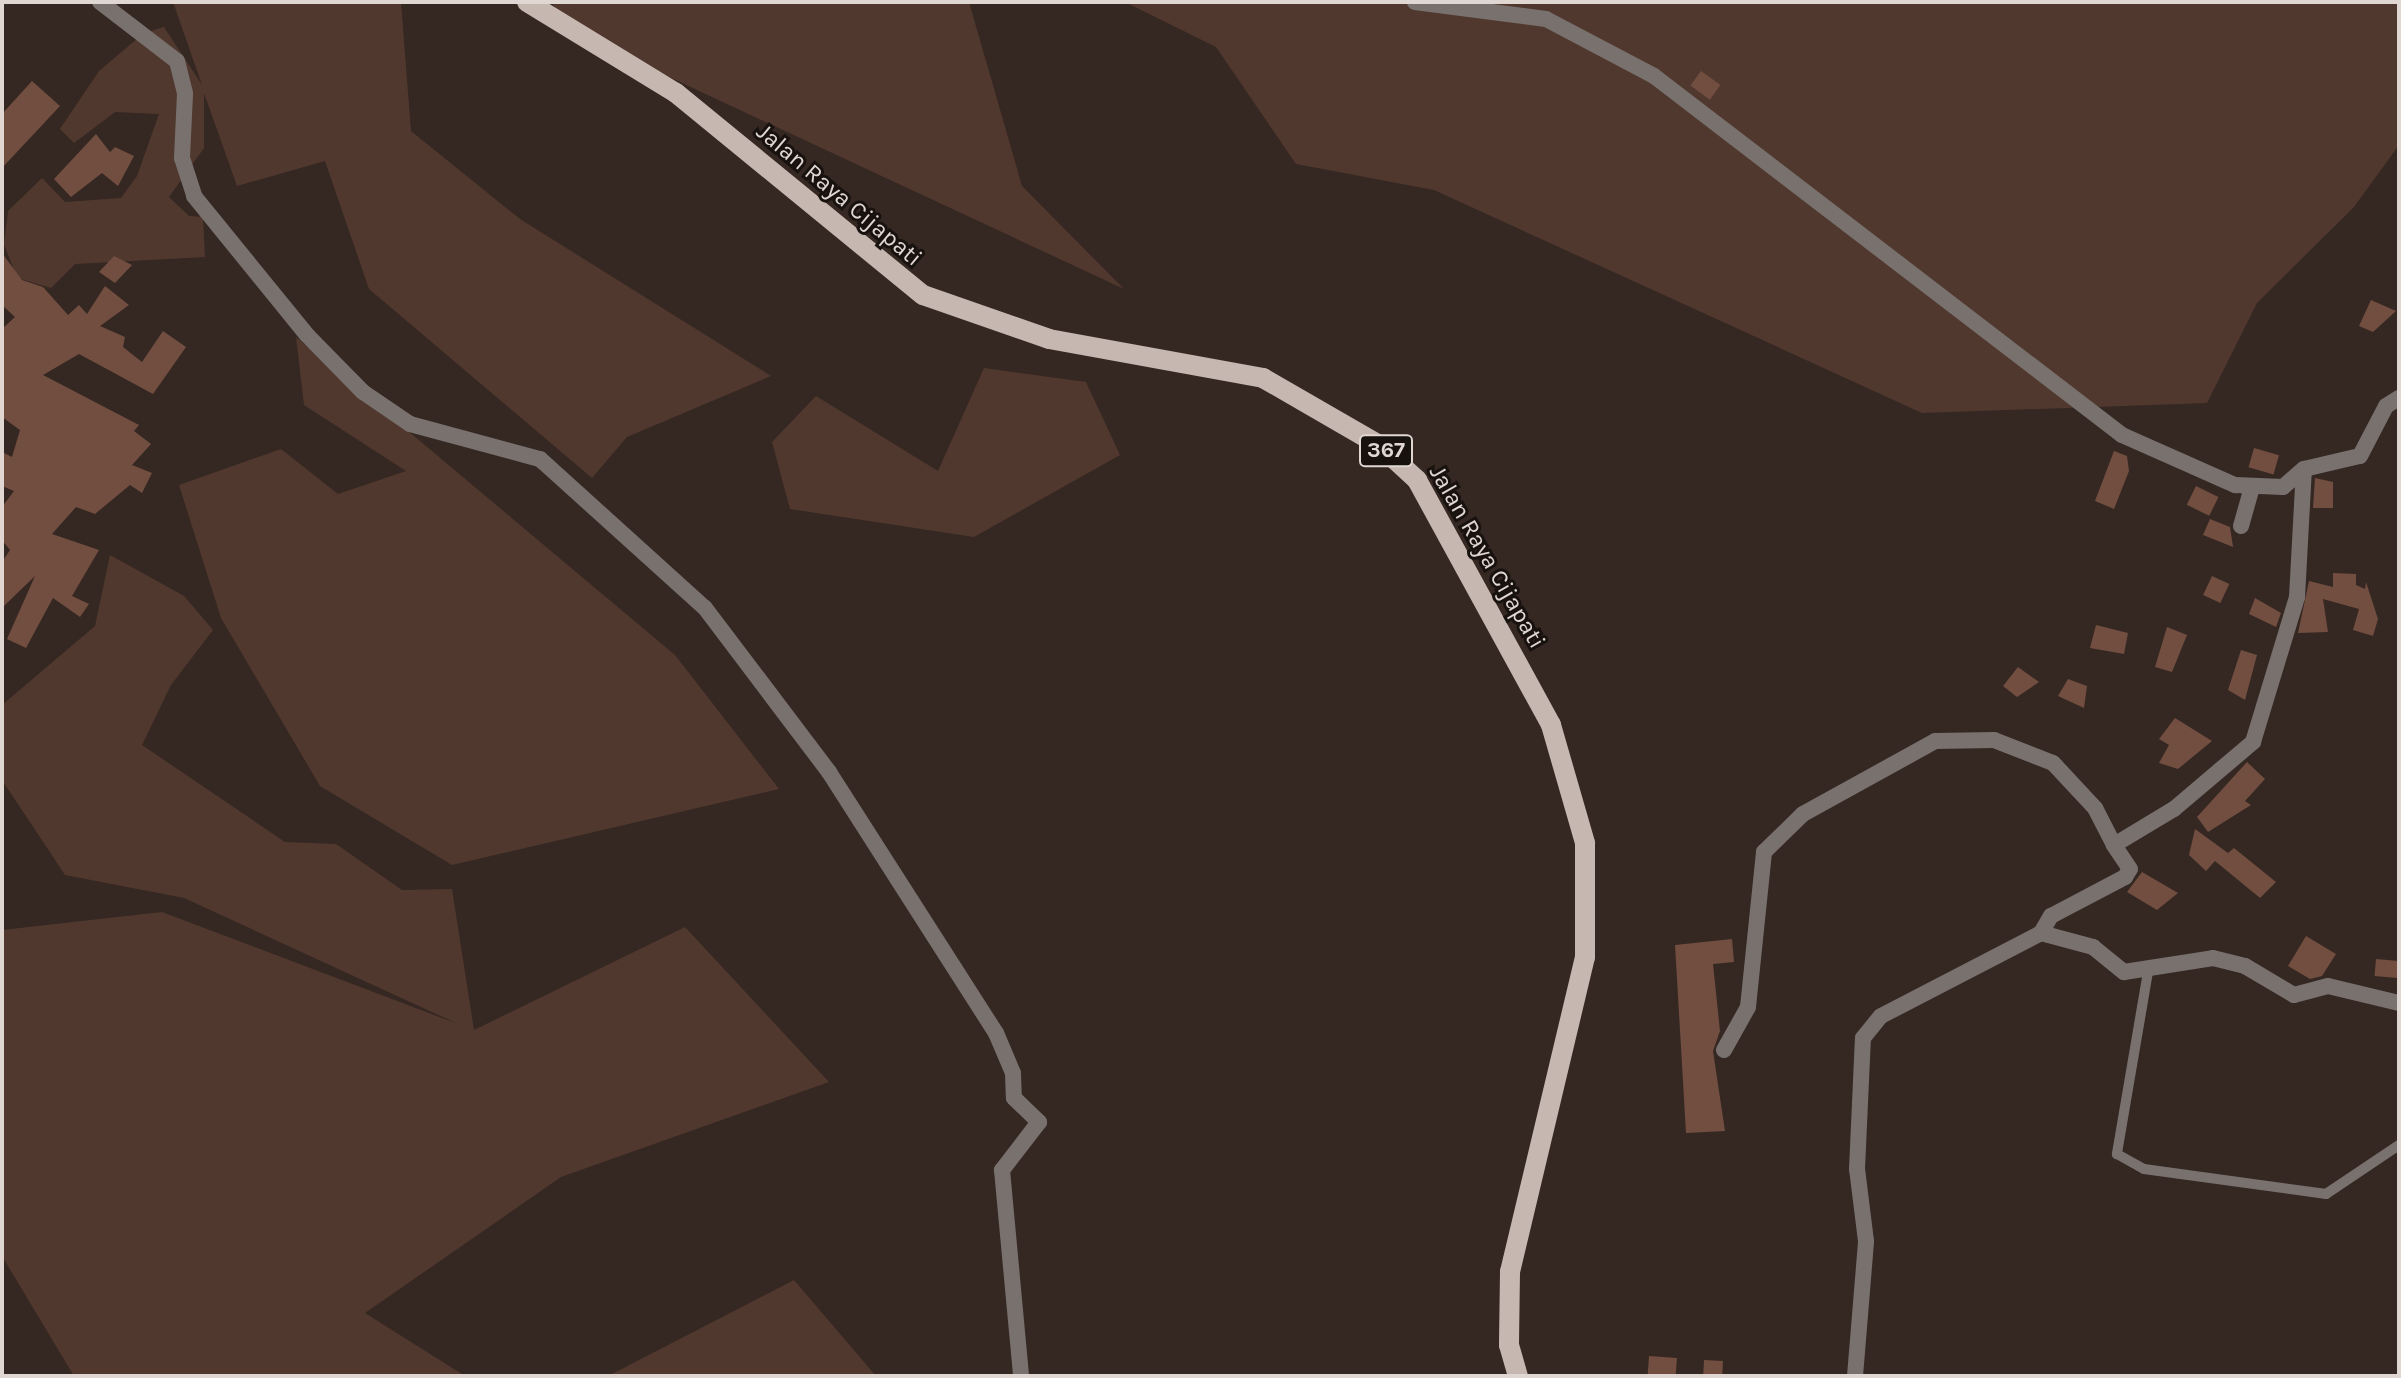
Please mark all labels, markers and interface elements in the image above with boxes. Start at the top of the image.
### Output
street label: Jalan Raya Cijapati [750,117,928,273]
road number: 367 [1358,433,1414,469]
street label: Jalan Raya Cijapati [1423,460,1551,654]

